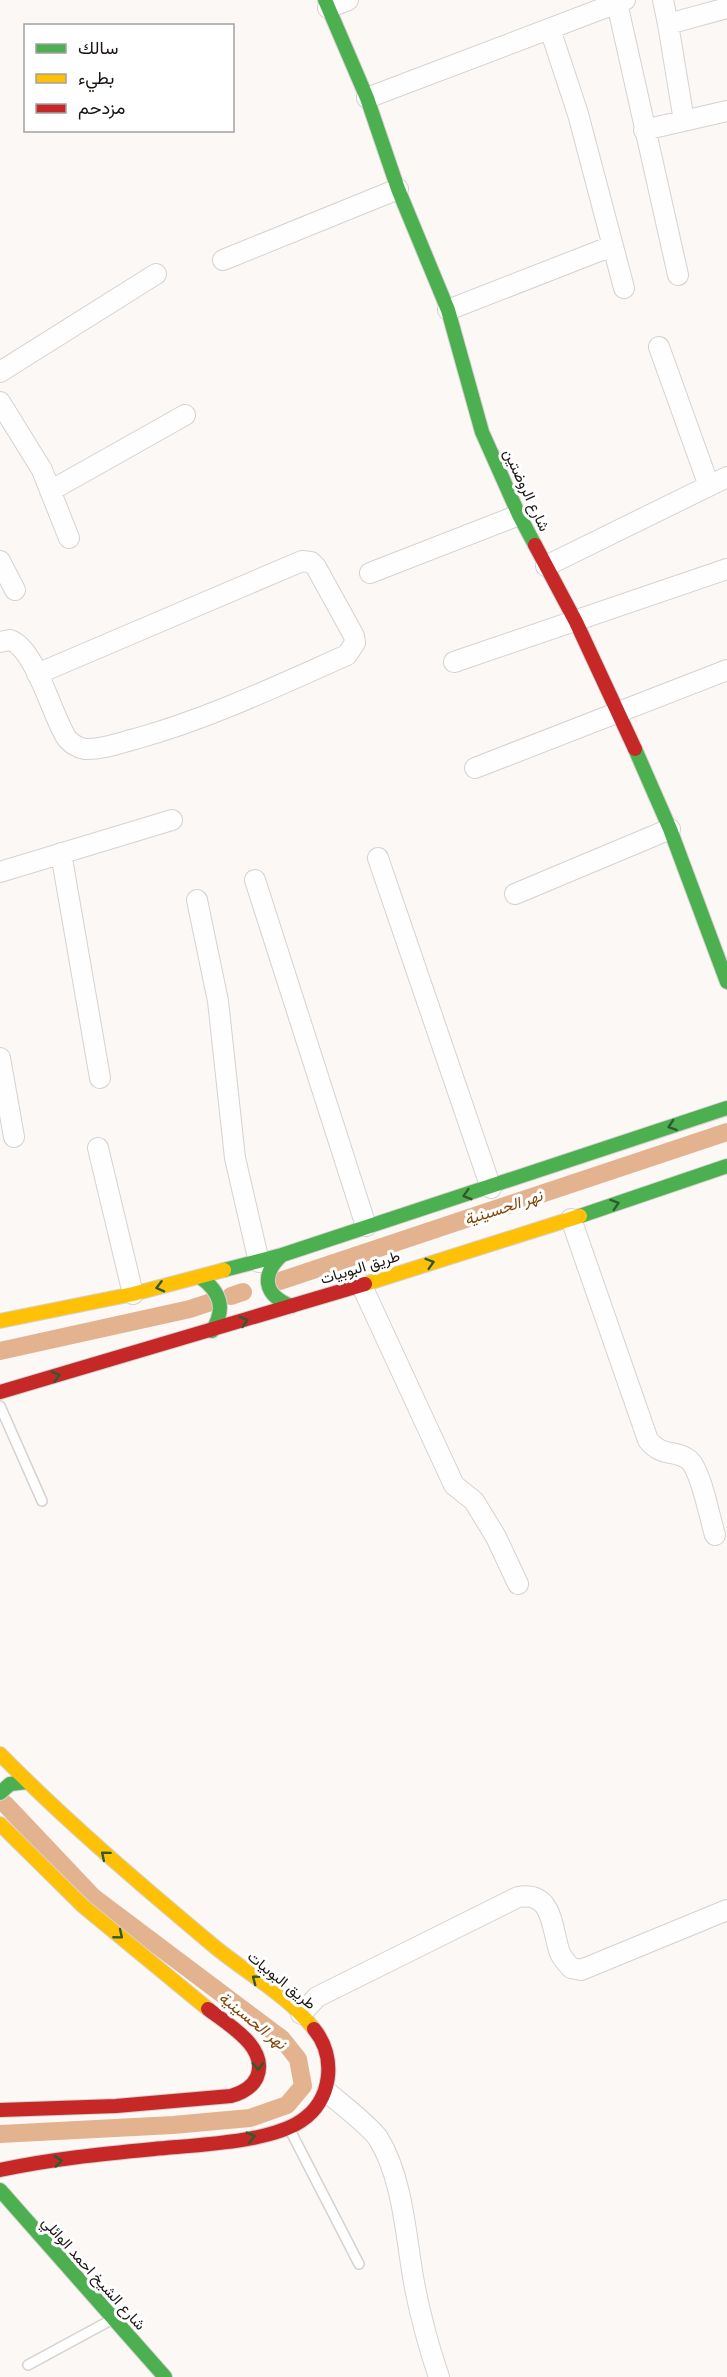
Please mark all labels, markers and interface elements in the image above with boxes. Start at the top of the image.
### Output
legend [24,24,234,132]
text: سالك [78,36,118,59]
text: بطيء [78,66,114,93]
text: مزدحم [78,96,125,120]
street label: شارع الروضتين [498,446,554,535]
one-way arrow [667,1119,678,1132]
water label: نهر الحسينية [461,1185,546,1230]
one-way arrow [462,1188,473,1200]
one-way arrow [609,1199,620,1211]
street label: طريق البوبيات [318,1246,403,1289]
one-way arrow [424,1258,435,1270]
one-way arrow [155,1280,165,1293]
one-way arrow [238,1316,249,1328]
one-way arrow [50,1371,61,1383]
one-way arrow [101,1851,112,1862]
one-way arrow [112,1928,123,1939]
street label: طريق البوبيات [243,1947,320,2014]
one-way arrow [251,1975,262,1986]
water label: نهر الحسينية [215,1987,292,2055]
one-way arrow [252,2062,264,2071]
one-way arrow [246,2131,256,2144]
one-way arrow [53,2155,62,2167]
street label: شارع الشيخ احمد الوائلي [35,2212,150,2336]

